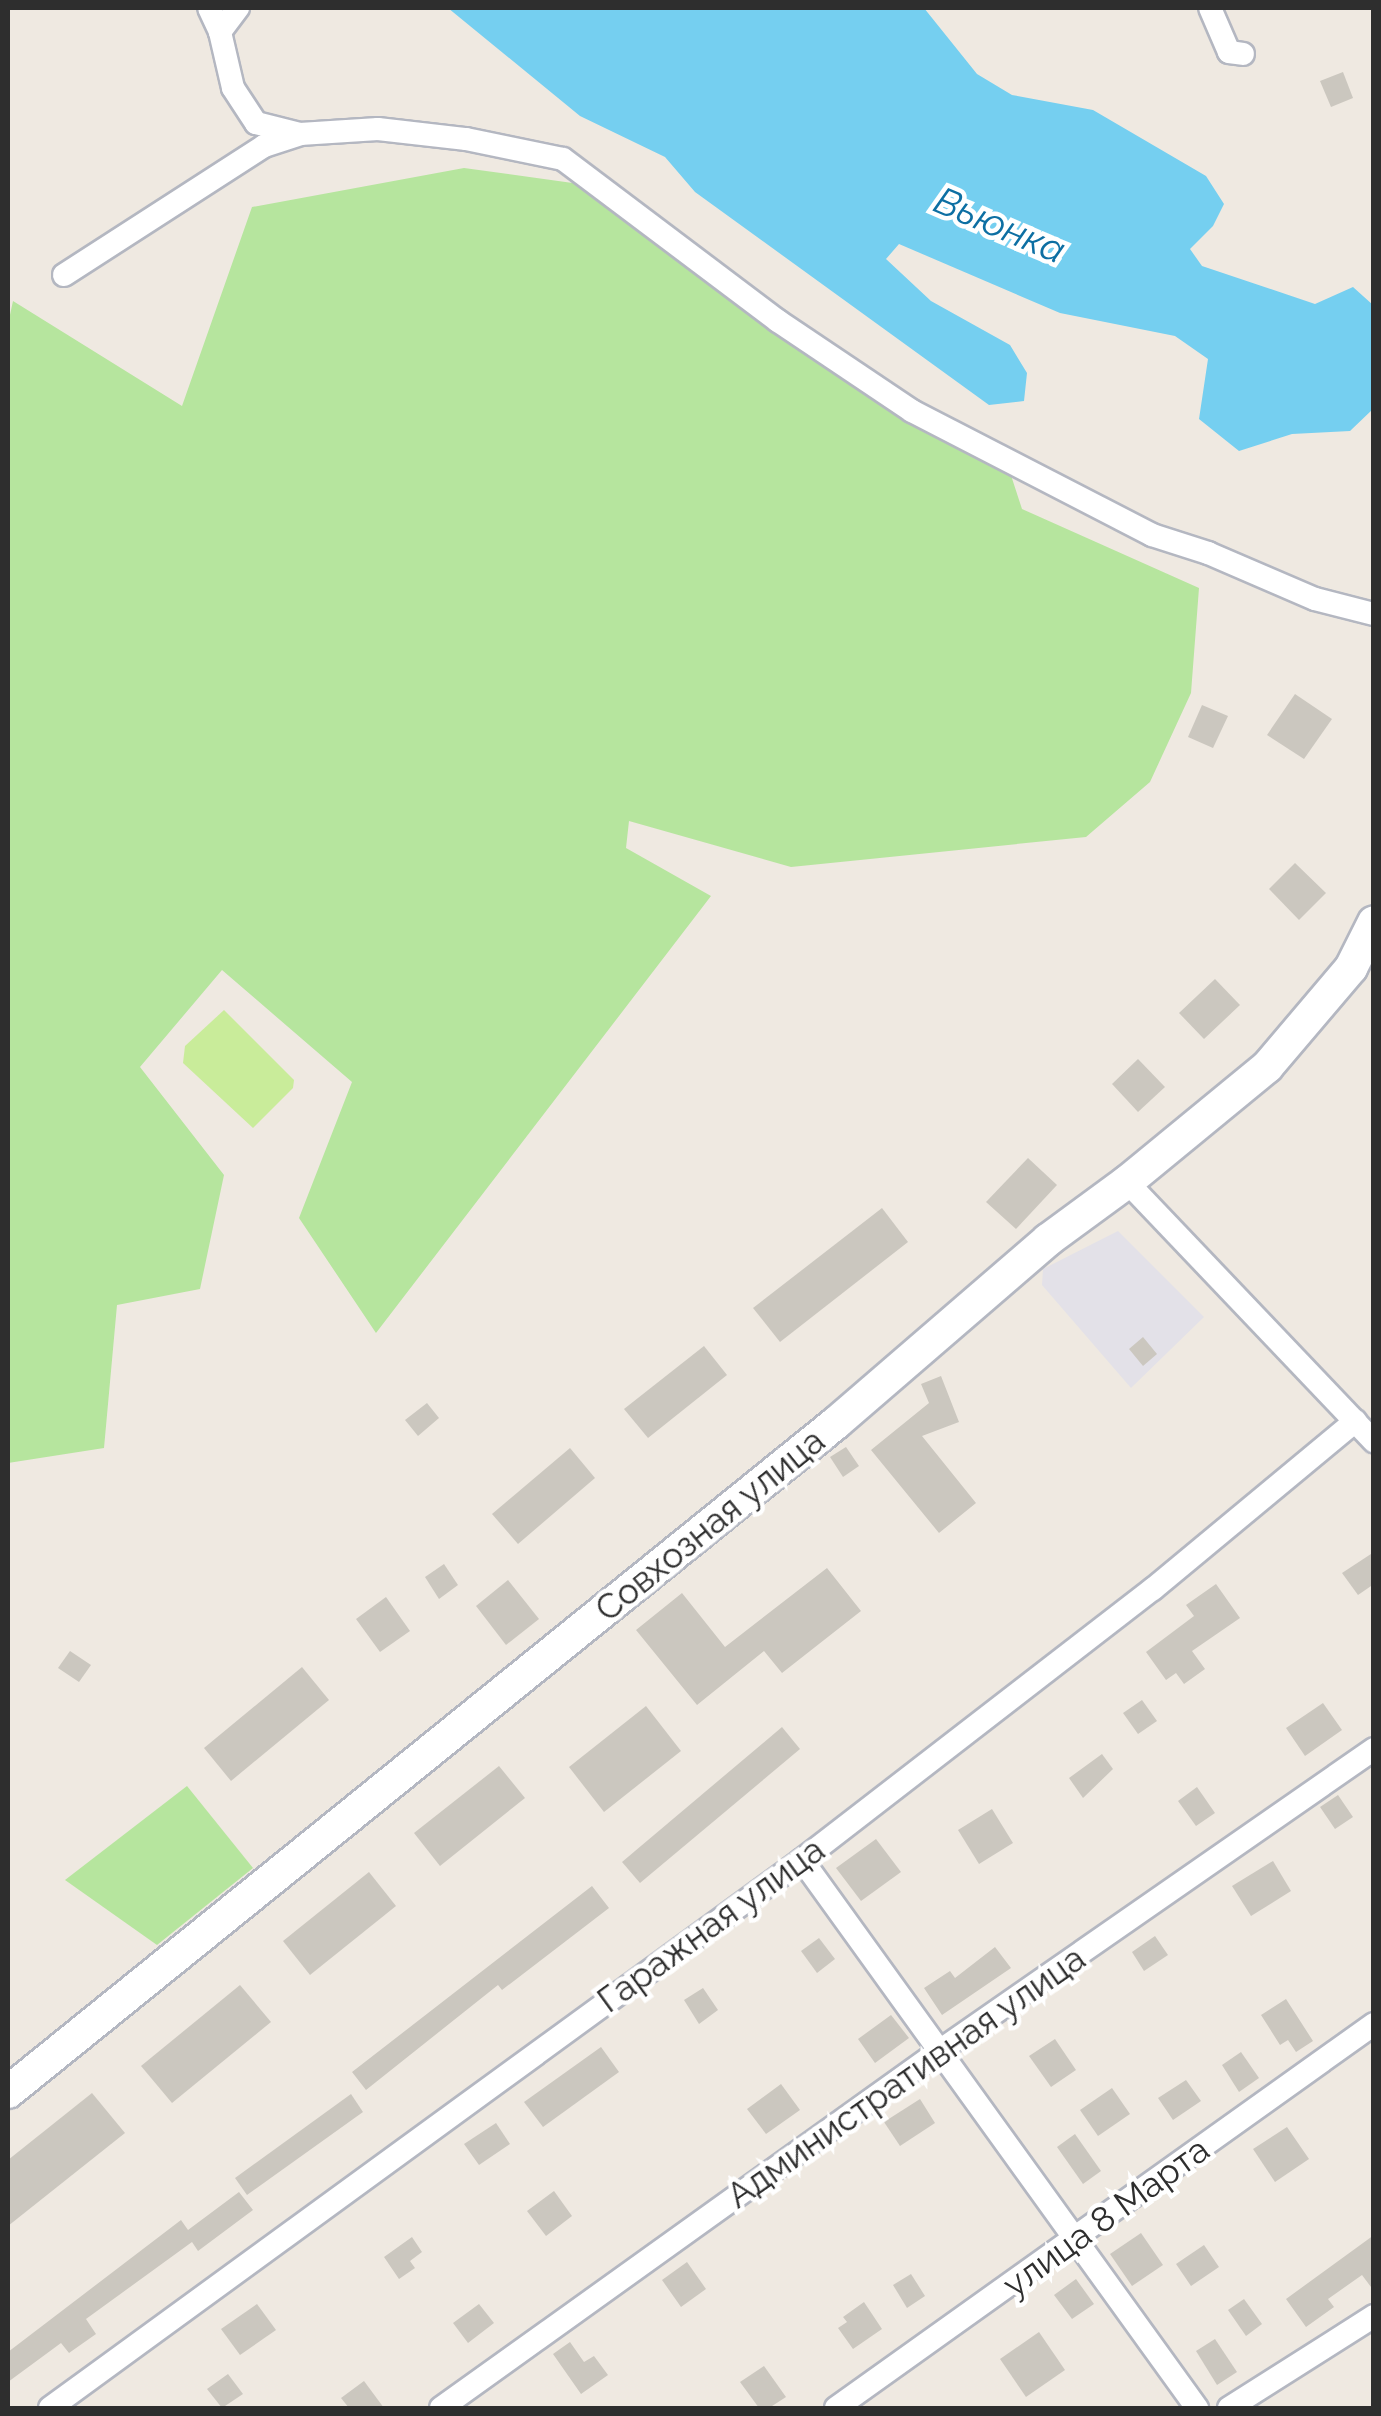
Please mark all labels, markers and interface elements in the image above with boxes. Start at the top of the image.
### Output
water label: Вьюнка [928,177,1072,273]
street label: Совхозная улица [587,1420,833,1630]
street label: Гаражная улица [589,1828,833,2022]
street label: Административная улица [718,1937,1094,2217]
street label: улица 8 Марта [995,2128,1217,2306]

